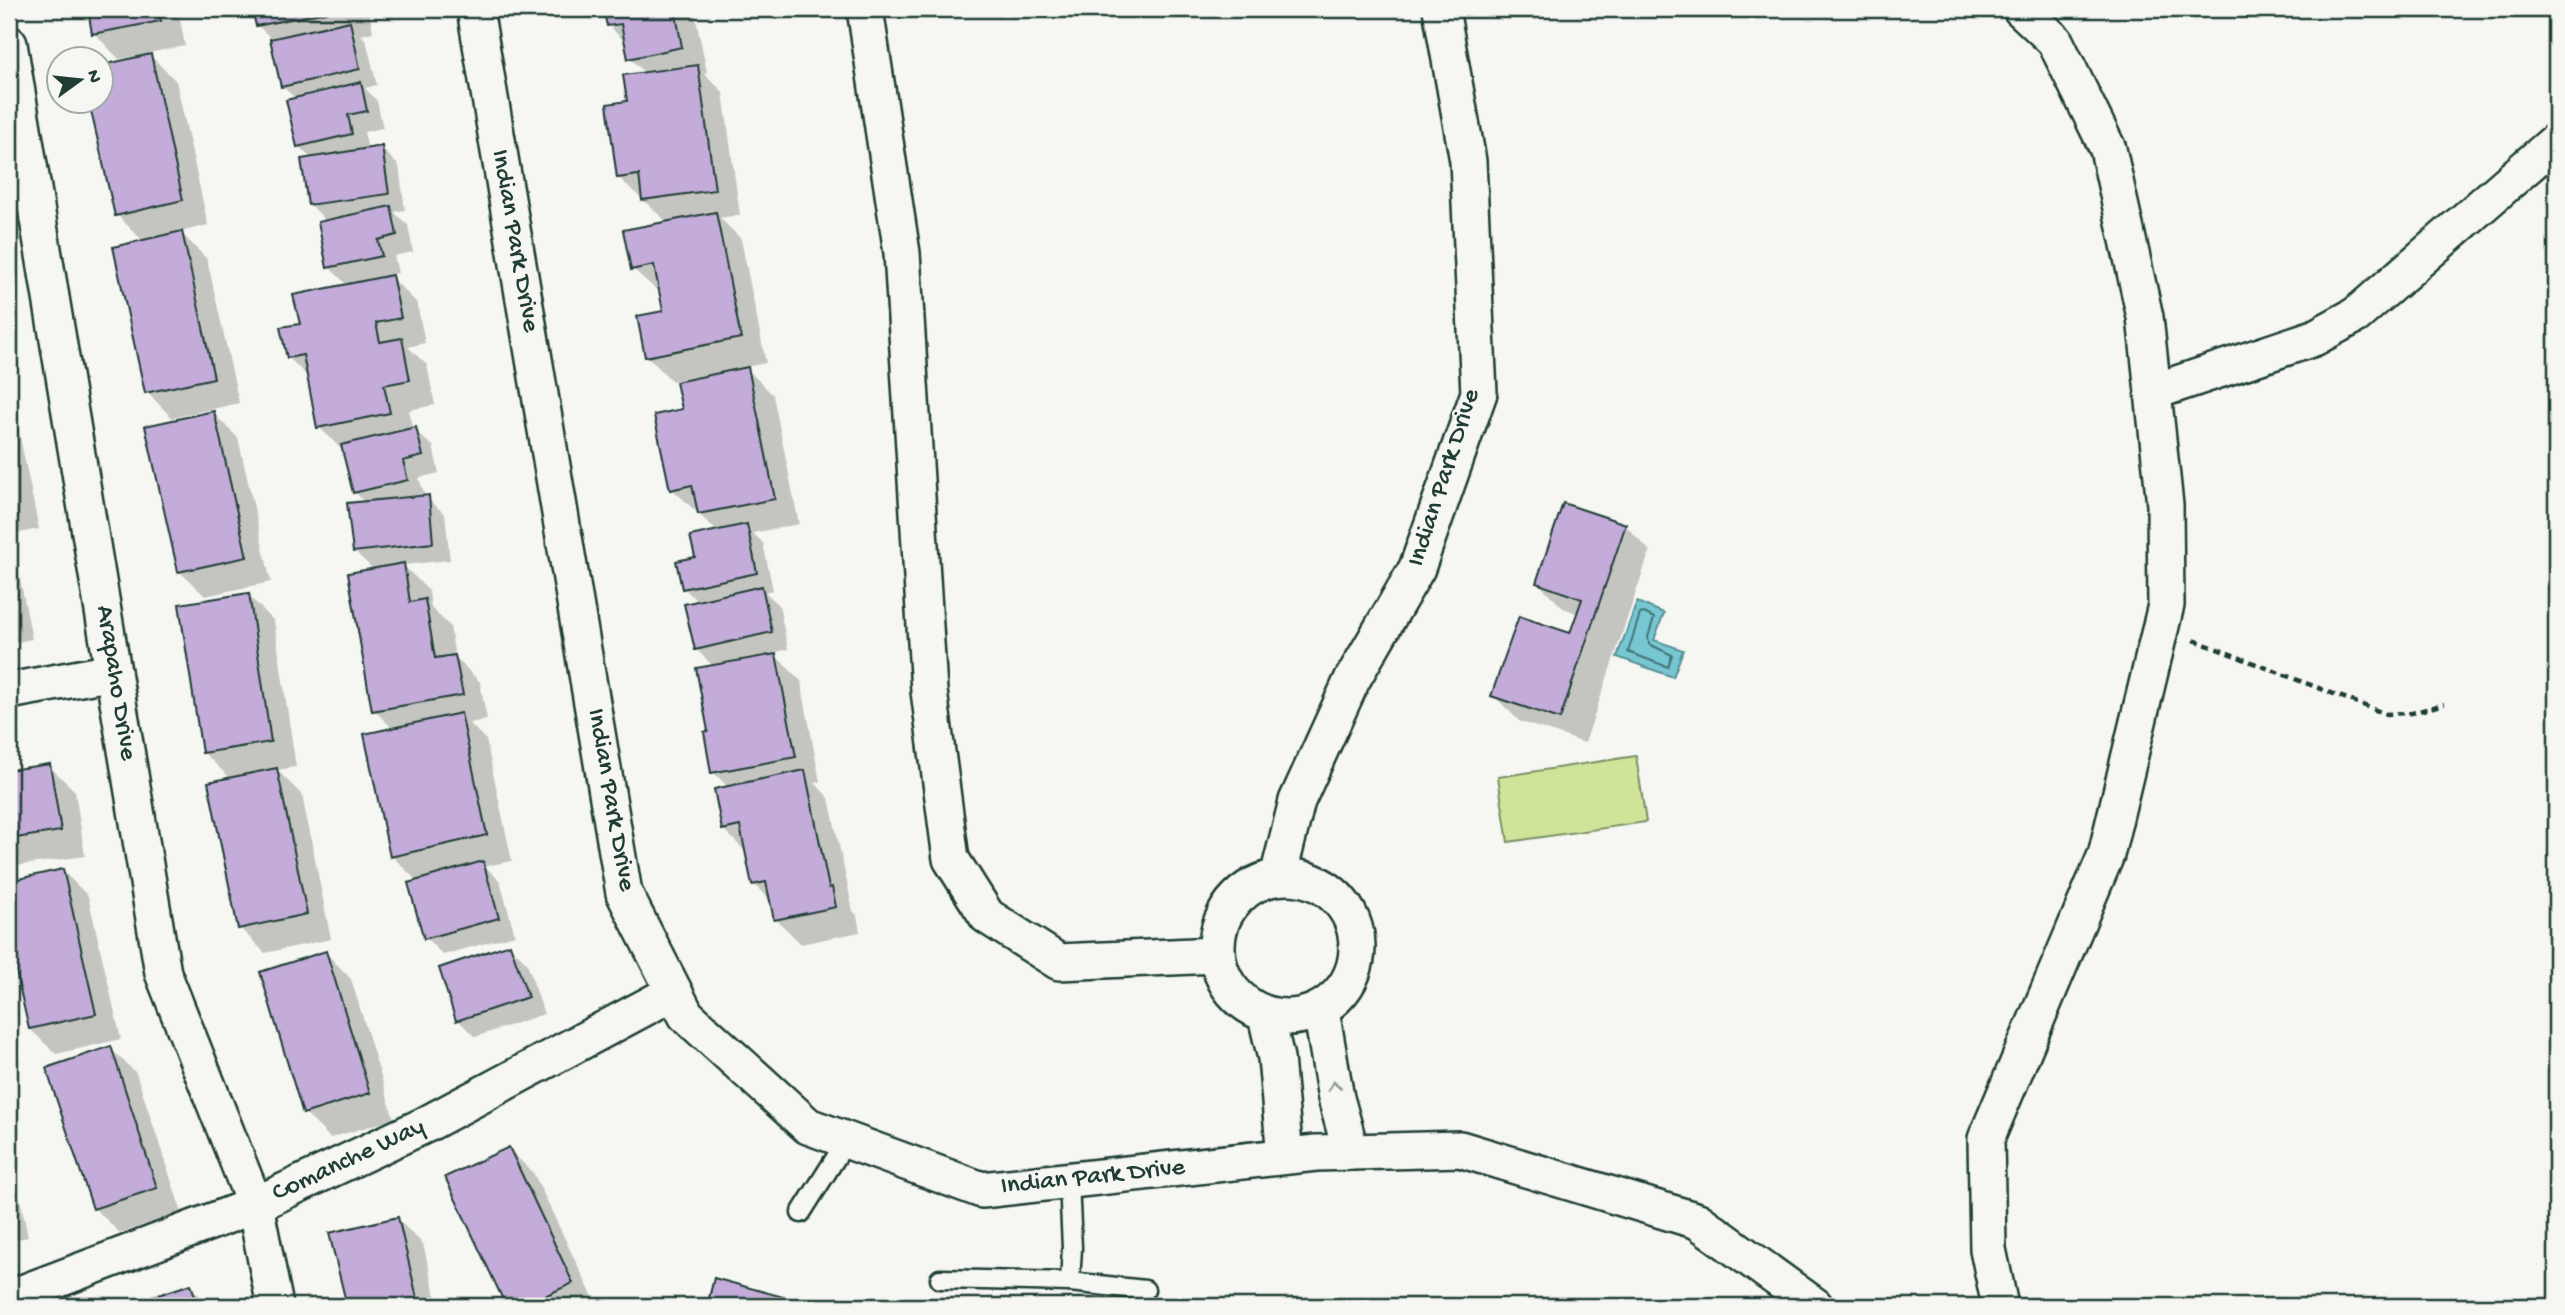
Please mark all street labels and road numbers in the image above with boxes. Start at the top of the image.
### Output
street label: Indian Park Drive [483,147,545,335]
street label: Indian Park Drive [1402,385,1488,571]
street label: Arapaho Drive [87,603,143,763]
street label: Indian Park Drive [579,706,641,894]
street label: Comanche Way [268,1112,430,1210]
street label: Indian Park Drive [999,1153,1187,1203]

